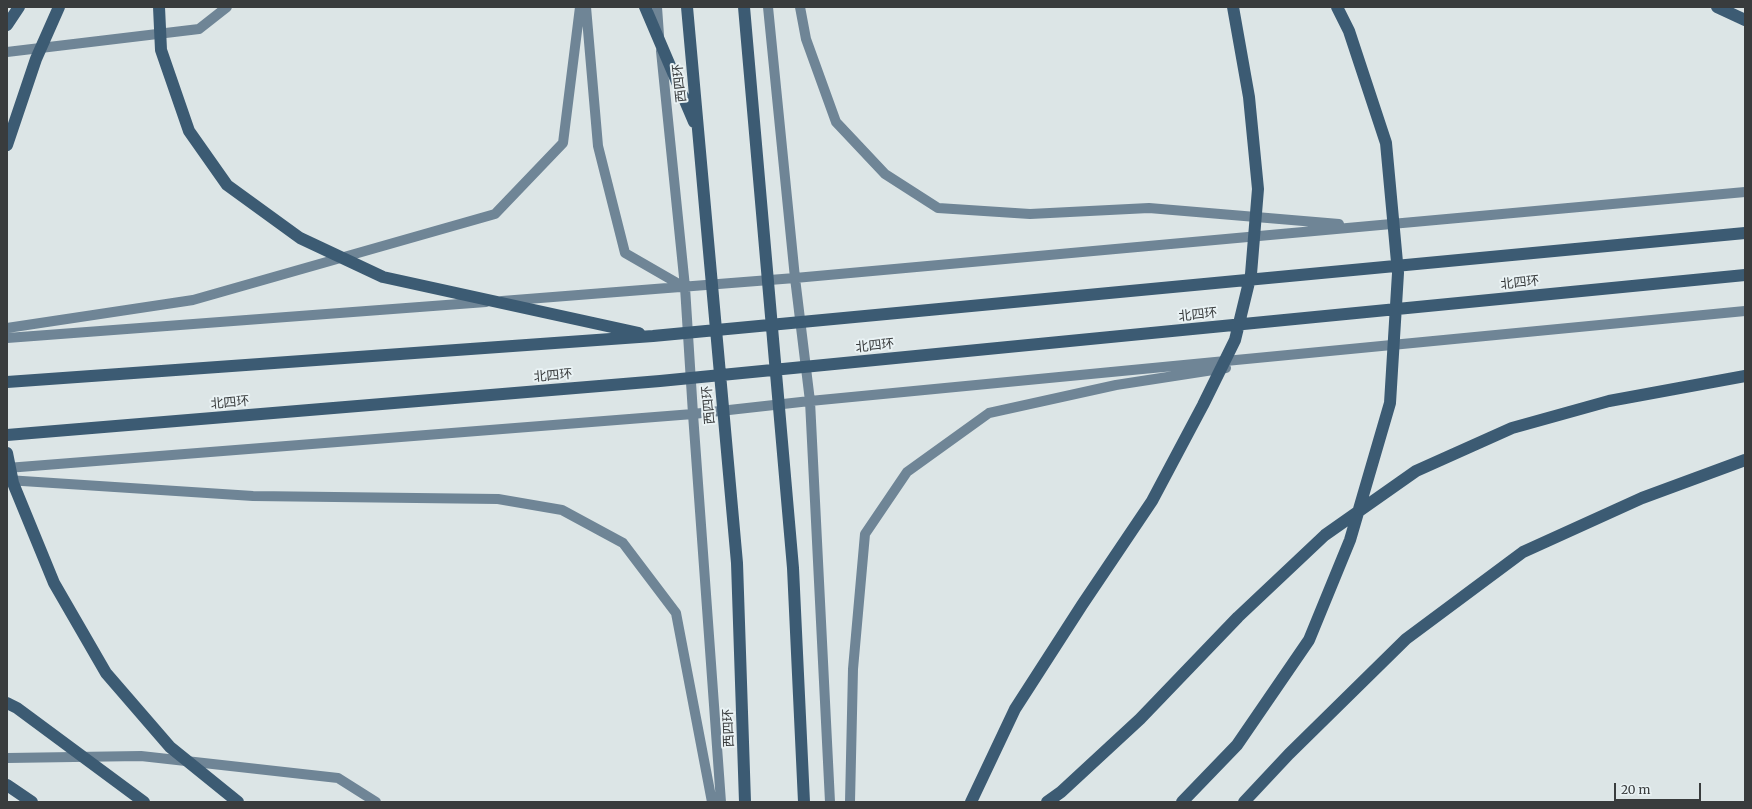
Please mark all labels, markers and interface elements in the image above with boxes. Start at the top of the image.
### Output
street label: 西四环 [670,63,690,103]
street label: 北四环 [1500,273,1540,293]
street label: 北四环 [1178,305,1218,325]
street label: 北四环 [855,336,895,356]
street label: 北四环 [533,367,573,385]
street label: 西四环 [700,385,718,425]
street label: 北四环 [210,394,250,412]
street label: 西四环 [721,708,737,748]
scale bar [1616,775,1703,801]
text: 20 m [1621,782,1650,797]

